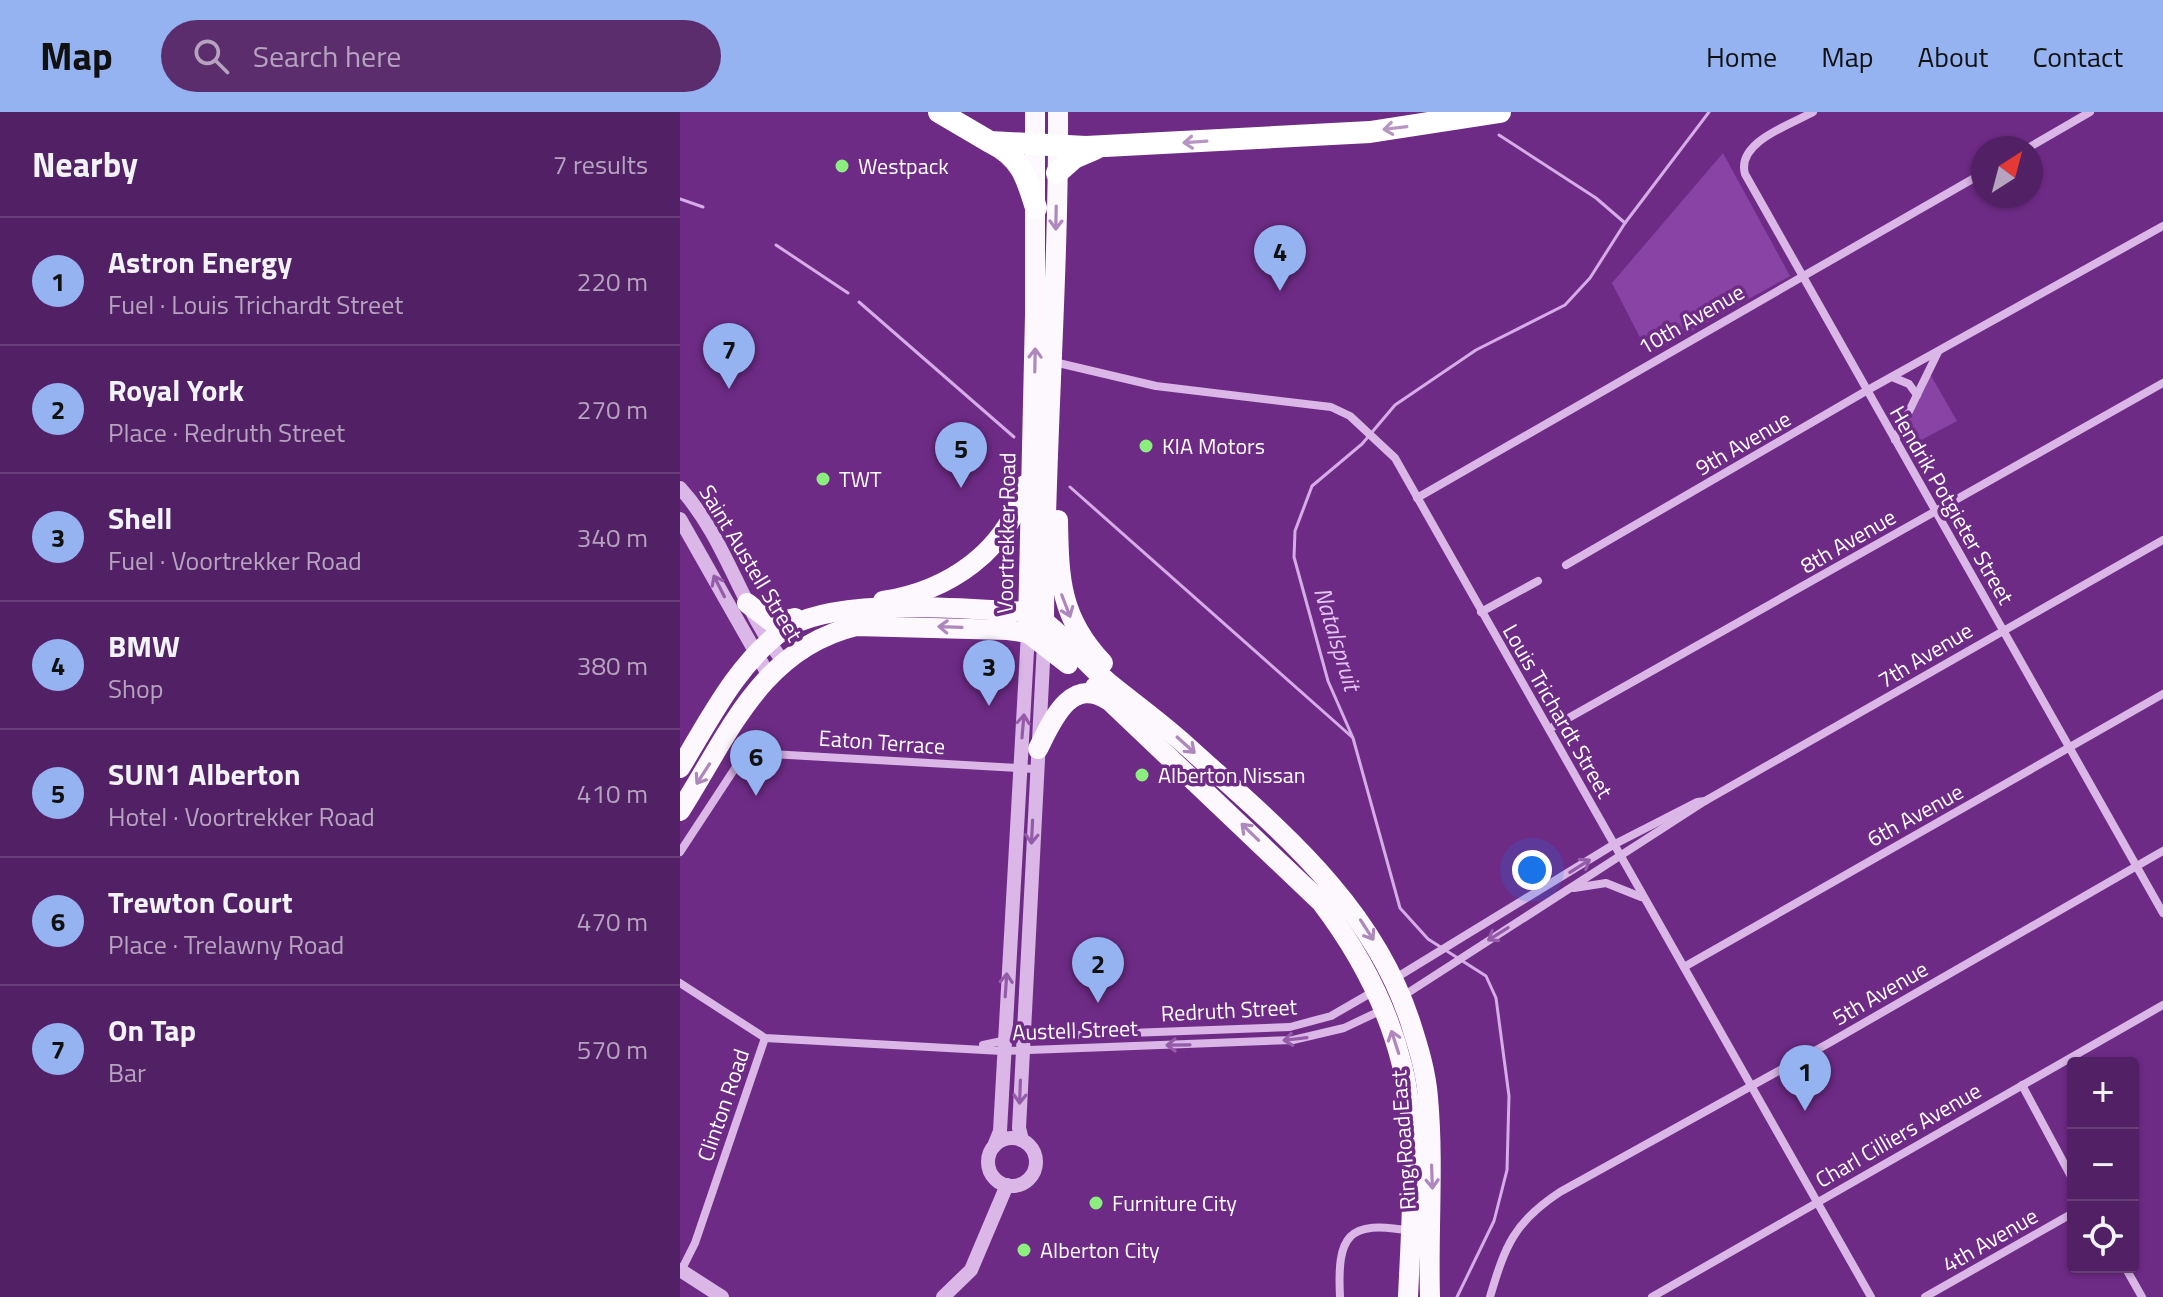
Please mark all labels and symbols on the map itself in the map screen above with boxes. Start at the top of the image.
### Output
one-way arrow [1382,121,1409,136]
one-way arrow [1182,135,1209,150]
north arrow [1971,136,2043,208]
place label: Westpack [858,149,949,183]
marker: Westpack [833,157,851,175]
one-way arrow [1049,204,1064,231]
pin: 4 [1254,225,1306,291]
street label: 10th Avenue [1631,275,1751,363]
pin: 7 [703,323,755,389]
one-way arrow [1027,347,1042,374]
street label: Hendrik Potgieter Street [1881,399,2023,611]
street label: 9th Avenue [1689,402,1797,484]
pin: 5 [935,422,987,488]
place label: KIA Motors [1162,429,1265,463]
marker: KIA Motors [1137,437,1155,455]
street label: Voortrekker Road [988,452,1024,614]
place label: TWT [839,462,882,496]
marker: TWT [814,470,832,488]
street label: Saint Austell Street [691,478,811,648]
street label: 8th Avenue [1794,500,1902,582]
one-way arrow [711,575,726,599]
water label: Natalspruit [1305,583,1372,698]
one-way arrow [1060,593,1074,618]
street label: 7th Avenue [1871,613,1979,697]
street label: Louis Trichardt Street [1494,617,1622,805]
one-way arrow [937,619,964,634]
pin: 3 [963,640,1015,706]
one-way arrow [1016,713,1031,740]
street label: Eaton Terrace [818,721,946,763]
pin: 6 [730,730,782,796]
one-way arrow [1175,735,1195,753]
place label: Alberton Nissan [1158,758,1305,792]
one-way arrow [695,763,712,785]
marker: Alberton Nissan [1133,766,1151,784]
street label: 6th Avenue [1861,775,1969,855]
one-way arrow [1024,818,1039,845]
one-way arrow [1240,822,1260,841]
your location [1512,850,1552,890]
one-way arrow [1568,857,1590,874]
one-way arrow [1359,918,1375,941]
one-way arrow [1487,926,1510,942]
pin: 2 [1072,937,1124,1003]
street label: 5th Avenue [1826,952,1934,1034]
one-way arrow [999,972,1014,999]
street label: Redruth Street [1160,989,1298,1031]
street label: Austell Street [1012,1011,1139,1049]
one-way arrow [1386,1030,1401,1055]
one-way arrow [1283,1032,1308,1047]
one-way arrow [1165,1038,1192,1053]
street label: Clinton Road [688,1044,758,1166]
pin: 1 [1779,1045,1831,1111]
street label: Ring Road East [1381,1069,1425,1211]
street label: Charl Cilliers Avenue [1809,1074,1987,1196]
one-way arrow [1012,1078,1027,1105]
one-way arrow [1425,1163,1440,1190]
place label: Furniture City [1112,1186,1237,1220]
marker: Furniture City [1087,1194,1105,1212]
street label: 4th Avenue [1936,1199,2044,1281]
place label: Alberton City [1040,1233,1160,1267]
marker: Alberton City [1015,1241,1033,1259]

